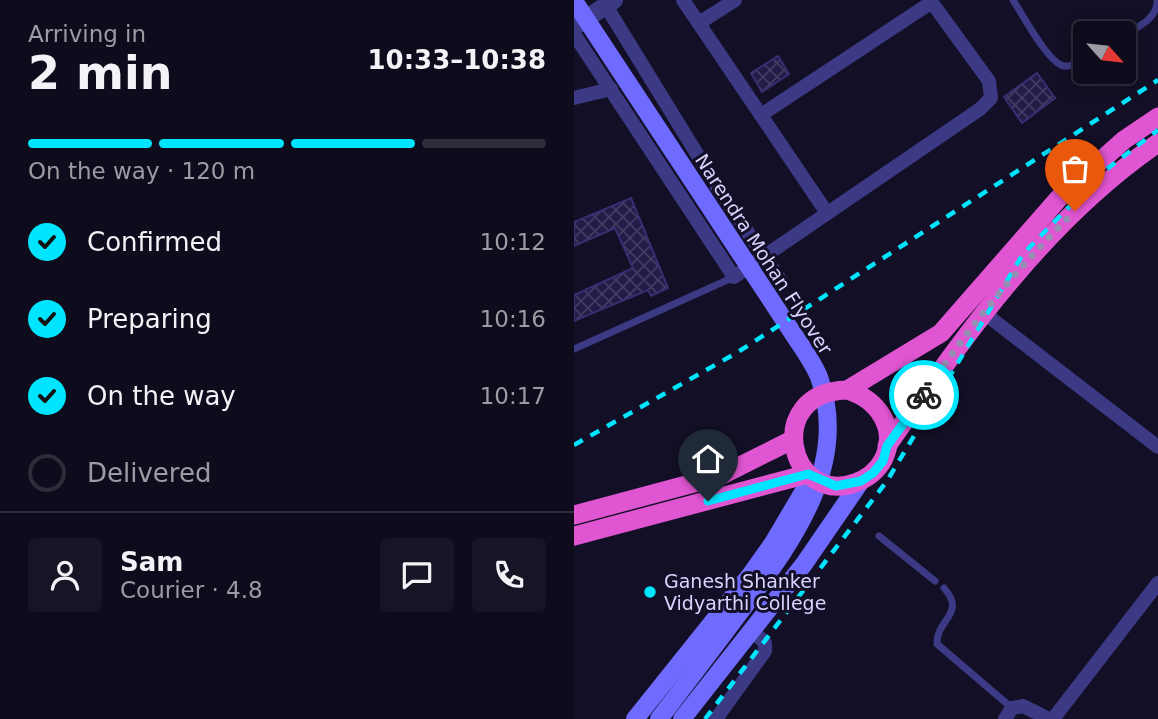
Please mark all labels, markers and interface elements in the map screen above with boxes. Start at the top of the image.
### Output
text: Arriving in [28,21,146,47]
north arrow [1073,21,1136,84]
map controls [1073,21,1136,84]
text: 10:33–10:38 [367,45,546,75]
text: 2 min [28,46,172,100]
pin [1045,139,1105,211]
street label: Narendra Mohan Flyover [691,150,837,358]
icon: bag [1056,150,1094,188]
text: On the way · 120 m [28,158,255,184]
icon: check [28,223,66,261]
text: Confirmed [87,227,222,257]
text: 10:12 [480,229,546,255]
icon: check [28,300,66,338]
text: Preparing [87,304,212,334]
text: 10:16 [480,306,546,332]
courier [889,360,959,430]
icon: bike [905,376,943,414]
icon: check [28,377,66,415]
text: On the way [87,381,236,411]
text: 10:17 [480,383,546,409]
pin [678,429,738,501]
icon: home [689,440,727,478]
text: Delivered [87,458,211,488]
button: person [28,538,102,612]
button: chat [380,538,454,612]
button: phone [472,538,546,612]
text: Sam [120,547,183,577]
place label: Ganesh Shanker Vidyarthi College [664,570,826,614]
text: Courier · 4.8 [120,577,263,603]
marker: Ganesh Shanker Vidyarthi College [642,584,658,600]

